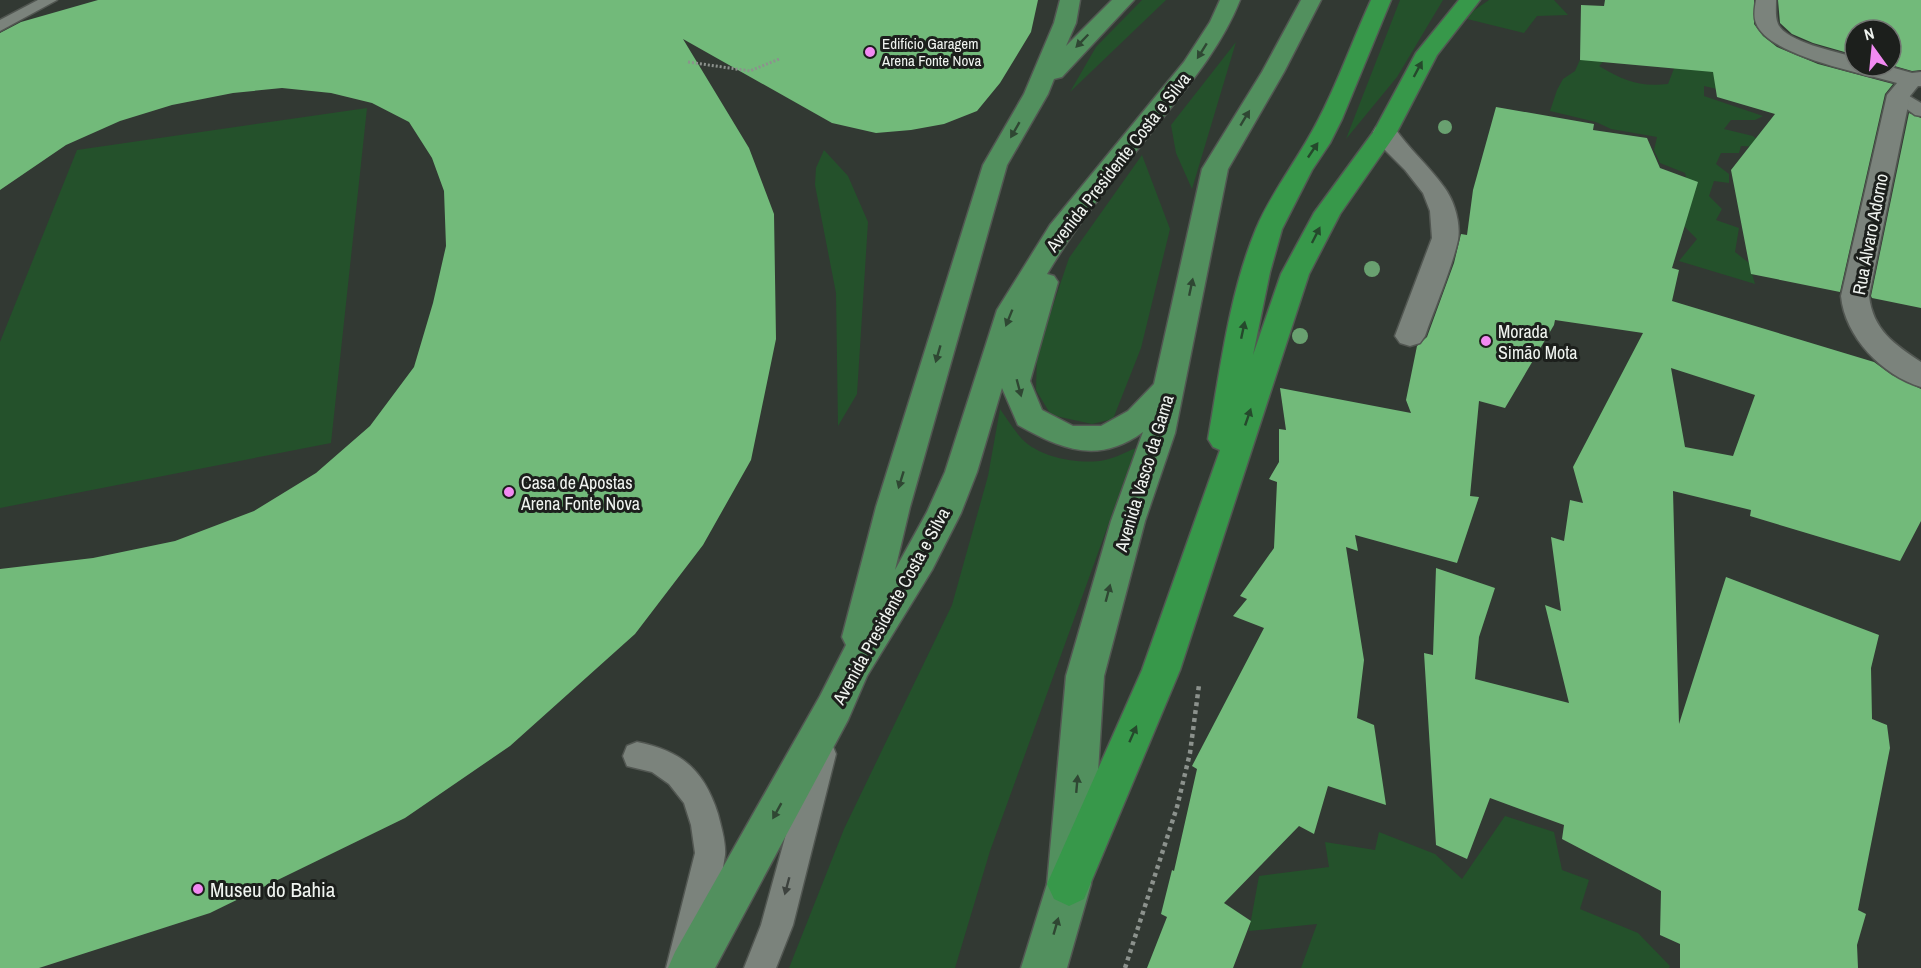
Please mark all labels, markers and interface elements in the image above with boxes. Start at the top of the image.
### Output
north arrow [1843,18,1903,78]
text: N [1862,22,1877,45]
place label: Edifício Garagem Arena Fonte Nova [881,33,981,71]
one-way arrow [1076,34,1090,48]
one-way arrow [1197,43,1208,60]
marker: Edifício Garagem Arena Fonte Nova [863,45,877,59]
one-way arrow [1413,61,1423,78]
street label: Avenida Presidente Costa e Silva [1039,67,1196,258]
one-way arrow [1240,110,1251,126]
one-way arrow [1010,122,1020,139]
one-way arrow [1307,142,1319,158]
street label: Rua Álvaro Adorno [1846,171,1894,297]
one-way arrow [1311,226,1321,243]
one-way arrow [1186,278,1196,297]
one-way arrow [1004,309,1014,327]
place label: Morada Simão Mota [1498,319,1578,365]
one-way arrow [1239,320,1248,339]
marker: Morada Simão Mota [1479,334,1493,348]
one-way arrow [932,344,942,363]
one-way arrow [1014,379,1024,397]
street label: Avenida Vasco da Gama [1108,392,1180,555]
one-way arrow [1244,408,1254,426]
place label: Casa de Apostas Arena Fonte Nova [520,470,640,516]
one-way arrow [896,472,905,490]
marker: Casa de Apostas Arena Fonte Nova [502,485,516,499]
street label: Avenida Presidente Costa e Silva [826,503,956,710]
one-way arrow [1104,583,1114,602]
one-way arrow [1128,725,1137,742]
one-way arrow [1072,775,1081,794]
one-way arrow [772,803,782,820]
place label: Museu do Bahia [210,875,336,904]
one-way arrow [782,877,792,896]
marker: Museu do Bahia [191,882,205,896]
one-way arrow [1052,917,1061,935]

